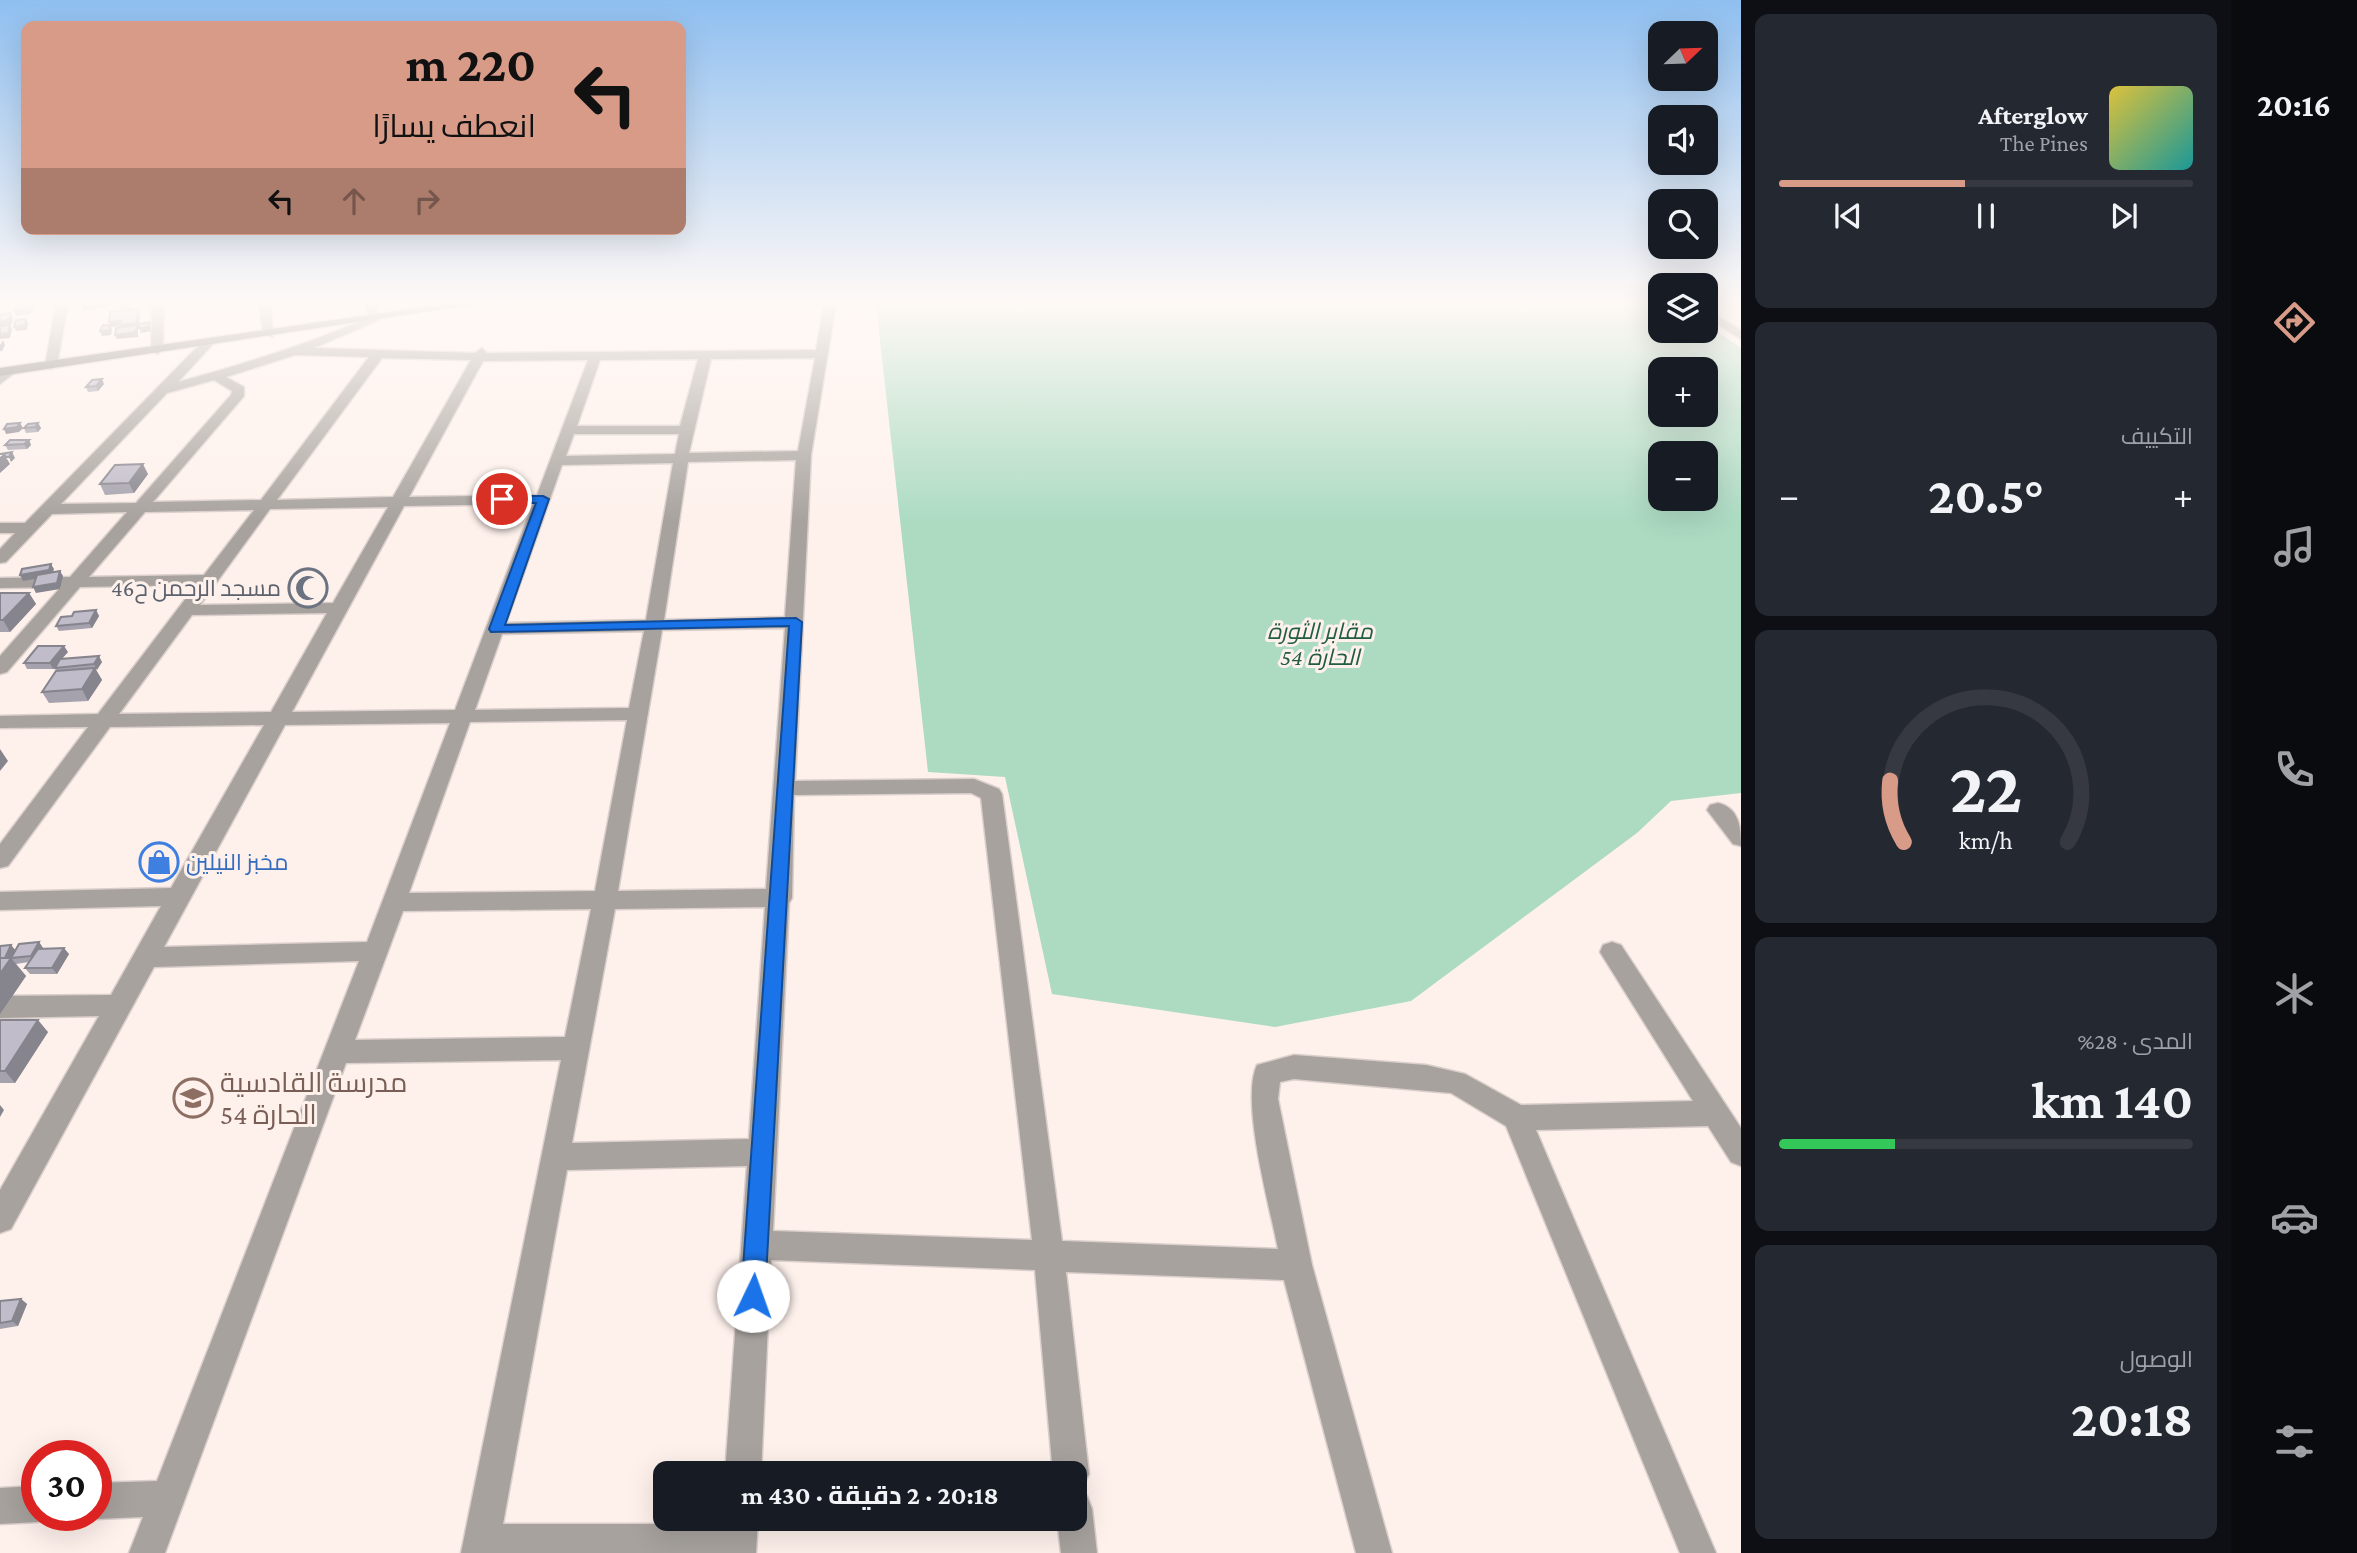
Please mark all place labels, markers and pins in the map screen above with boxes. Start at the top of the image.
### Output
pin [472,469,532,529]
mosque icon: مسجد الرحمن ح46 [287,567,329,609]
place label: مسجد الرحمن ح46 [111,575,281,604]
shop icon: مخبز النيلين [138,841,180,883]
place label: مخبز النيلين [186,849,289,876]
place label: مدرسة القادسية الحارة 54 [220,1067,407,1130]
school or university icon: مدرسة القادسية الحارة 54 [172,1077,214,1119]

